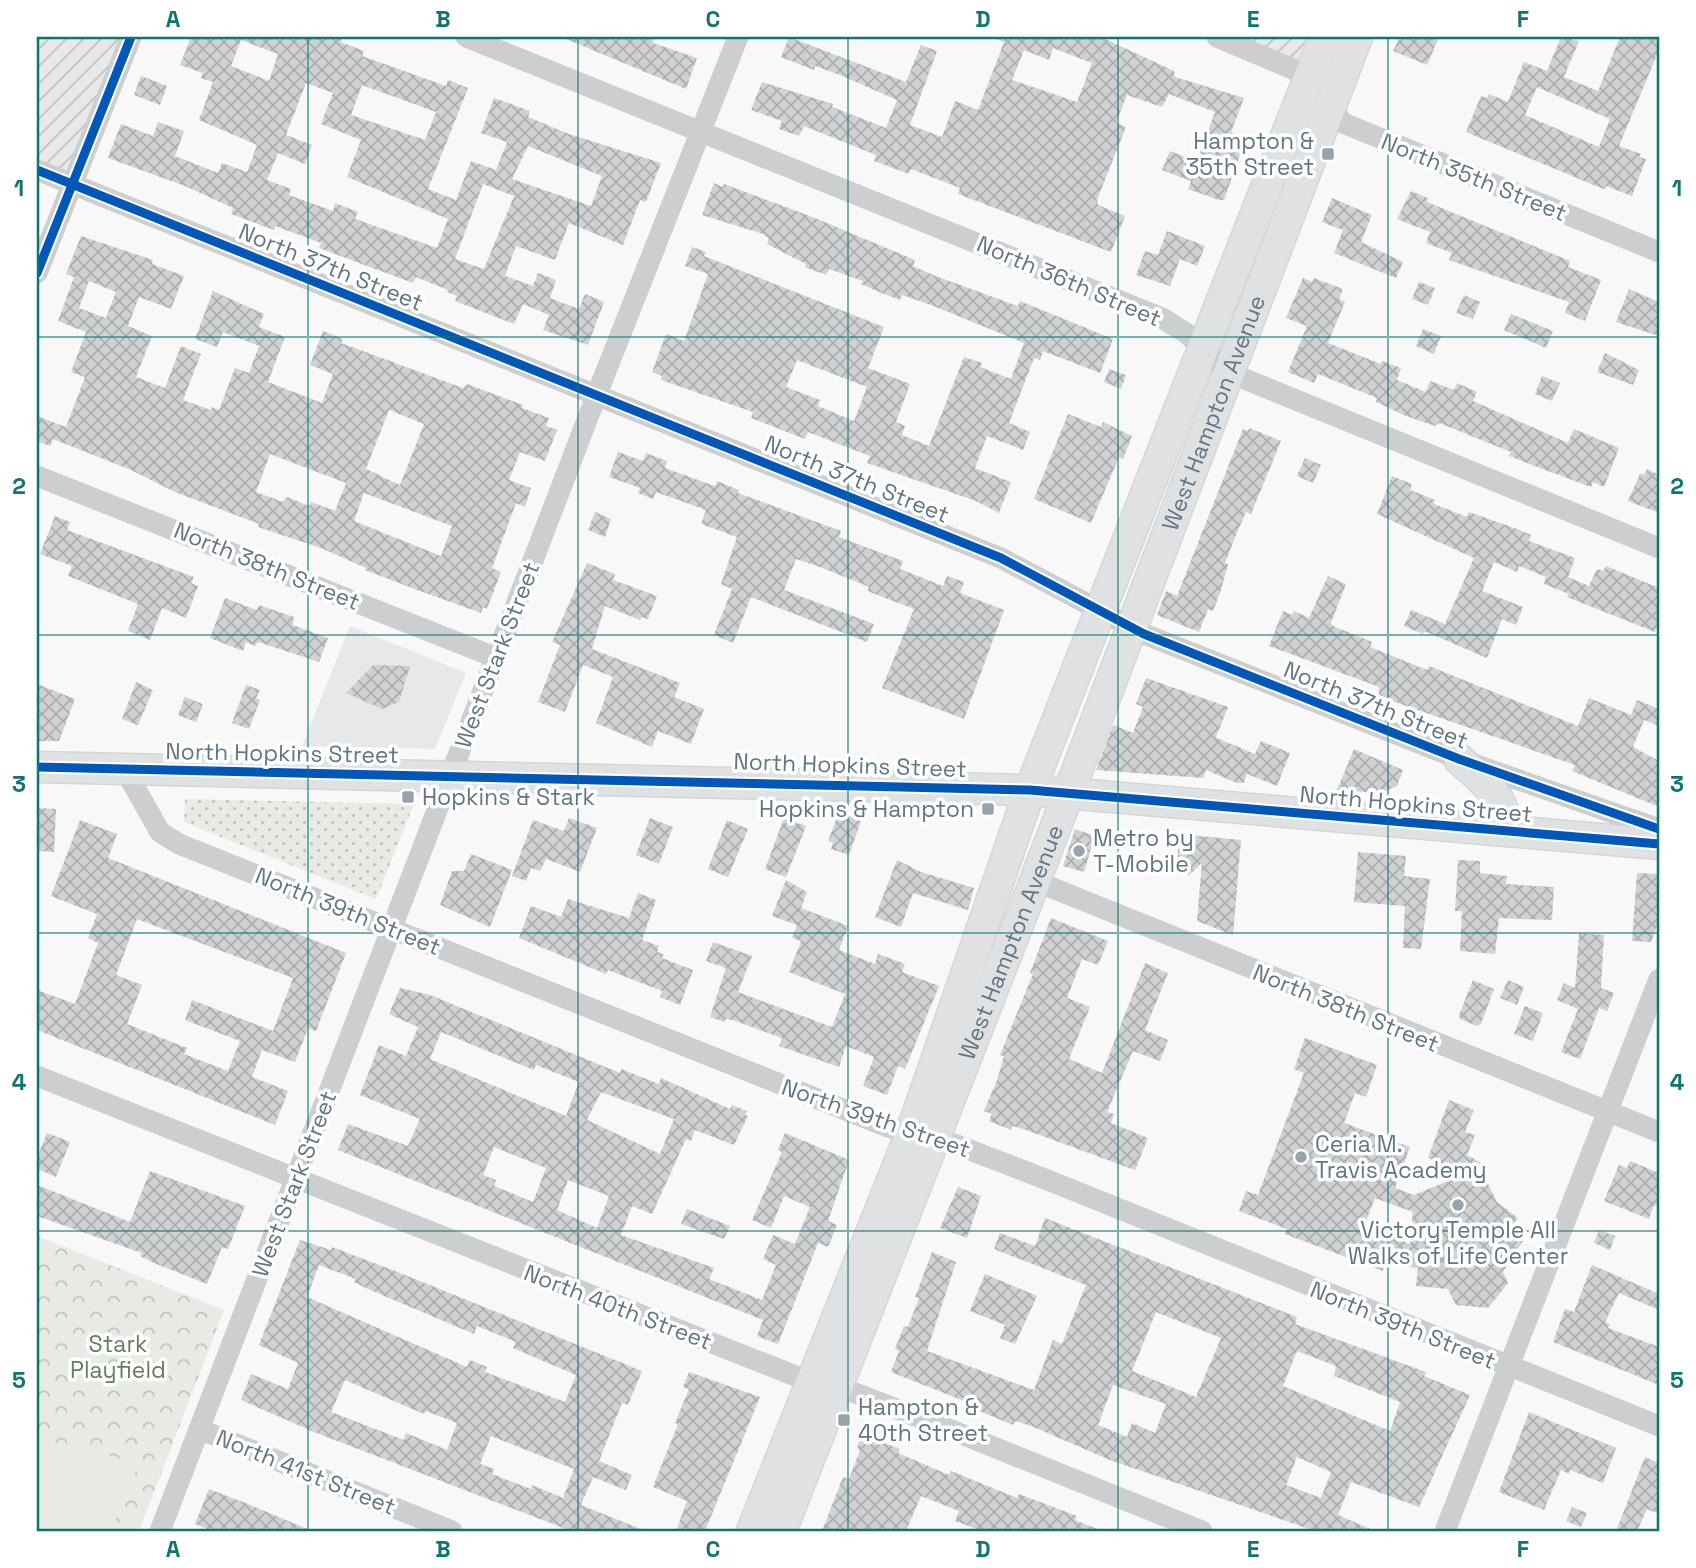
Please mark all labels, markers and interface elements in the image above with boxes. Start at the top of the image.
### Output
text: A [166,4,181,34]
text: B [435,4,451,34]
text: C [706,4,720,34]
text: D [975,4,991,34]
text: E [1247,4,1259,34]
text: F [1517,4,1529,34]
place label: Hampton & 35th Street [1185,126,1314,182]
street label: North 35th Street [1377,126,1571,228]
marker: Hampton & 35th Street [1320,146,1336,162]
text: 1 [14,173,24,203]
text: 1 [1672,173,1682,203]
street label: North 37th Street [234,216,428,318]
street label: North 36th Street [972,229,1166,333]
street label: West Hampton Avenue [1155,291,1272,535]
street label: North 37th Street [760,428,954,530]
text: 2 [12,471,26,501]
text: 2 [1670,471,1684,501]
street label: North 38th Street [170,515,364,617]
street label: West Stark Street [448,558,546,752]
street label: North 37th Street [1279,654,1473,756]
street label: North Hopkins Street [165,736,399,770]
street label: North Hopkins Street [733,746,967,784]
text: 3 [12,769,26,799]
text: 3 [1670,769,1684,799]
street label: North Hopkins Street [1298,779,1534,829]
place label: Hopkins & Stark [422,782,595,812]
marker: Hopkins & Stark [400,789,416,805]
place label: Hopkins & Hampton [759,794,974,824]
marker: Hopkins & Hampton [980,801,996,817]
street label: West Hampton Avenue [952,821,1070,1064]
place label: Metro by T-Mobile [1093,823,1194,879]
marker: Metro by T-Mobile [1071,843,1087,859]
street label: North 39th Street [251,860,445,962]
street label: North 38th Street [1249,957,1443,1059]
text: 4 [12,1067,27,1097]
text: 4 [1670,1067,1685,1097]
street label: North 39th Street [778,1072,974,1164]
street label: West Stark Street [245,1087,343,1281]
place label: Ceria M. Travis Academy [1315,1129,1487,1185]
marker: Ceria M. Travis Academy [1293,1149,1309,1165]
marker: Victory Temple All Walks of Life Center [1450,1197,1466,1213]
place label: Victory Temple All Walks of Life Center [1348,1215,1568,1271]
street label: North 40th Street [520,1257,716,1357]
street label: North 39th Street [1306,1274,1500,1376]
park label: Stark Playfield [70,1329,166,1385]
text: 5 [12,1365,26,1395]
text: 5 [1670,1365,1684,1395]
place label: Hampton & 40th Street [858,1392,988,1448]
marker: Hampton & 40th Street [836,1412,852,1428]
street label: North 41st Street [212,1422,400,1522]
text: A [166,1534,181,1564]
text: B [435,1534,451,1564]
text: C [706,1534,720,1564]
text: D [975,1534,991,1564]
text: E [1247,1534,1259,1564]
text: F [1517,1534,1529,1564]

